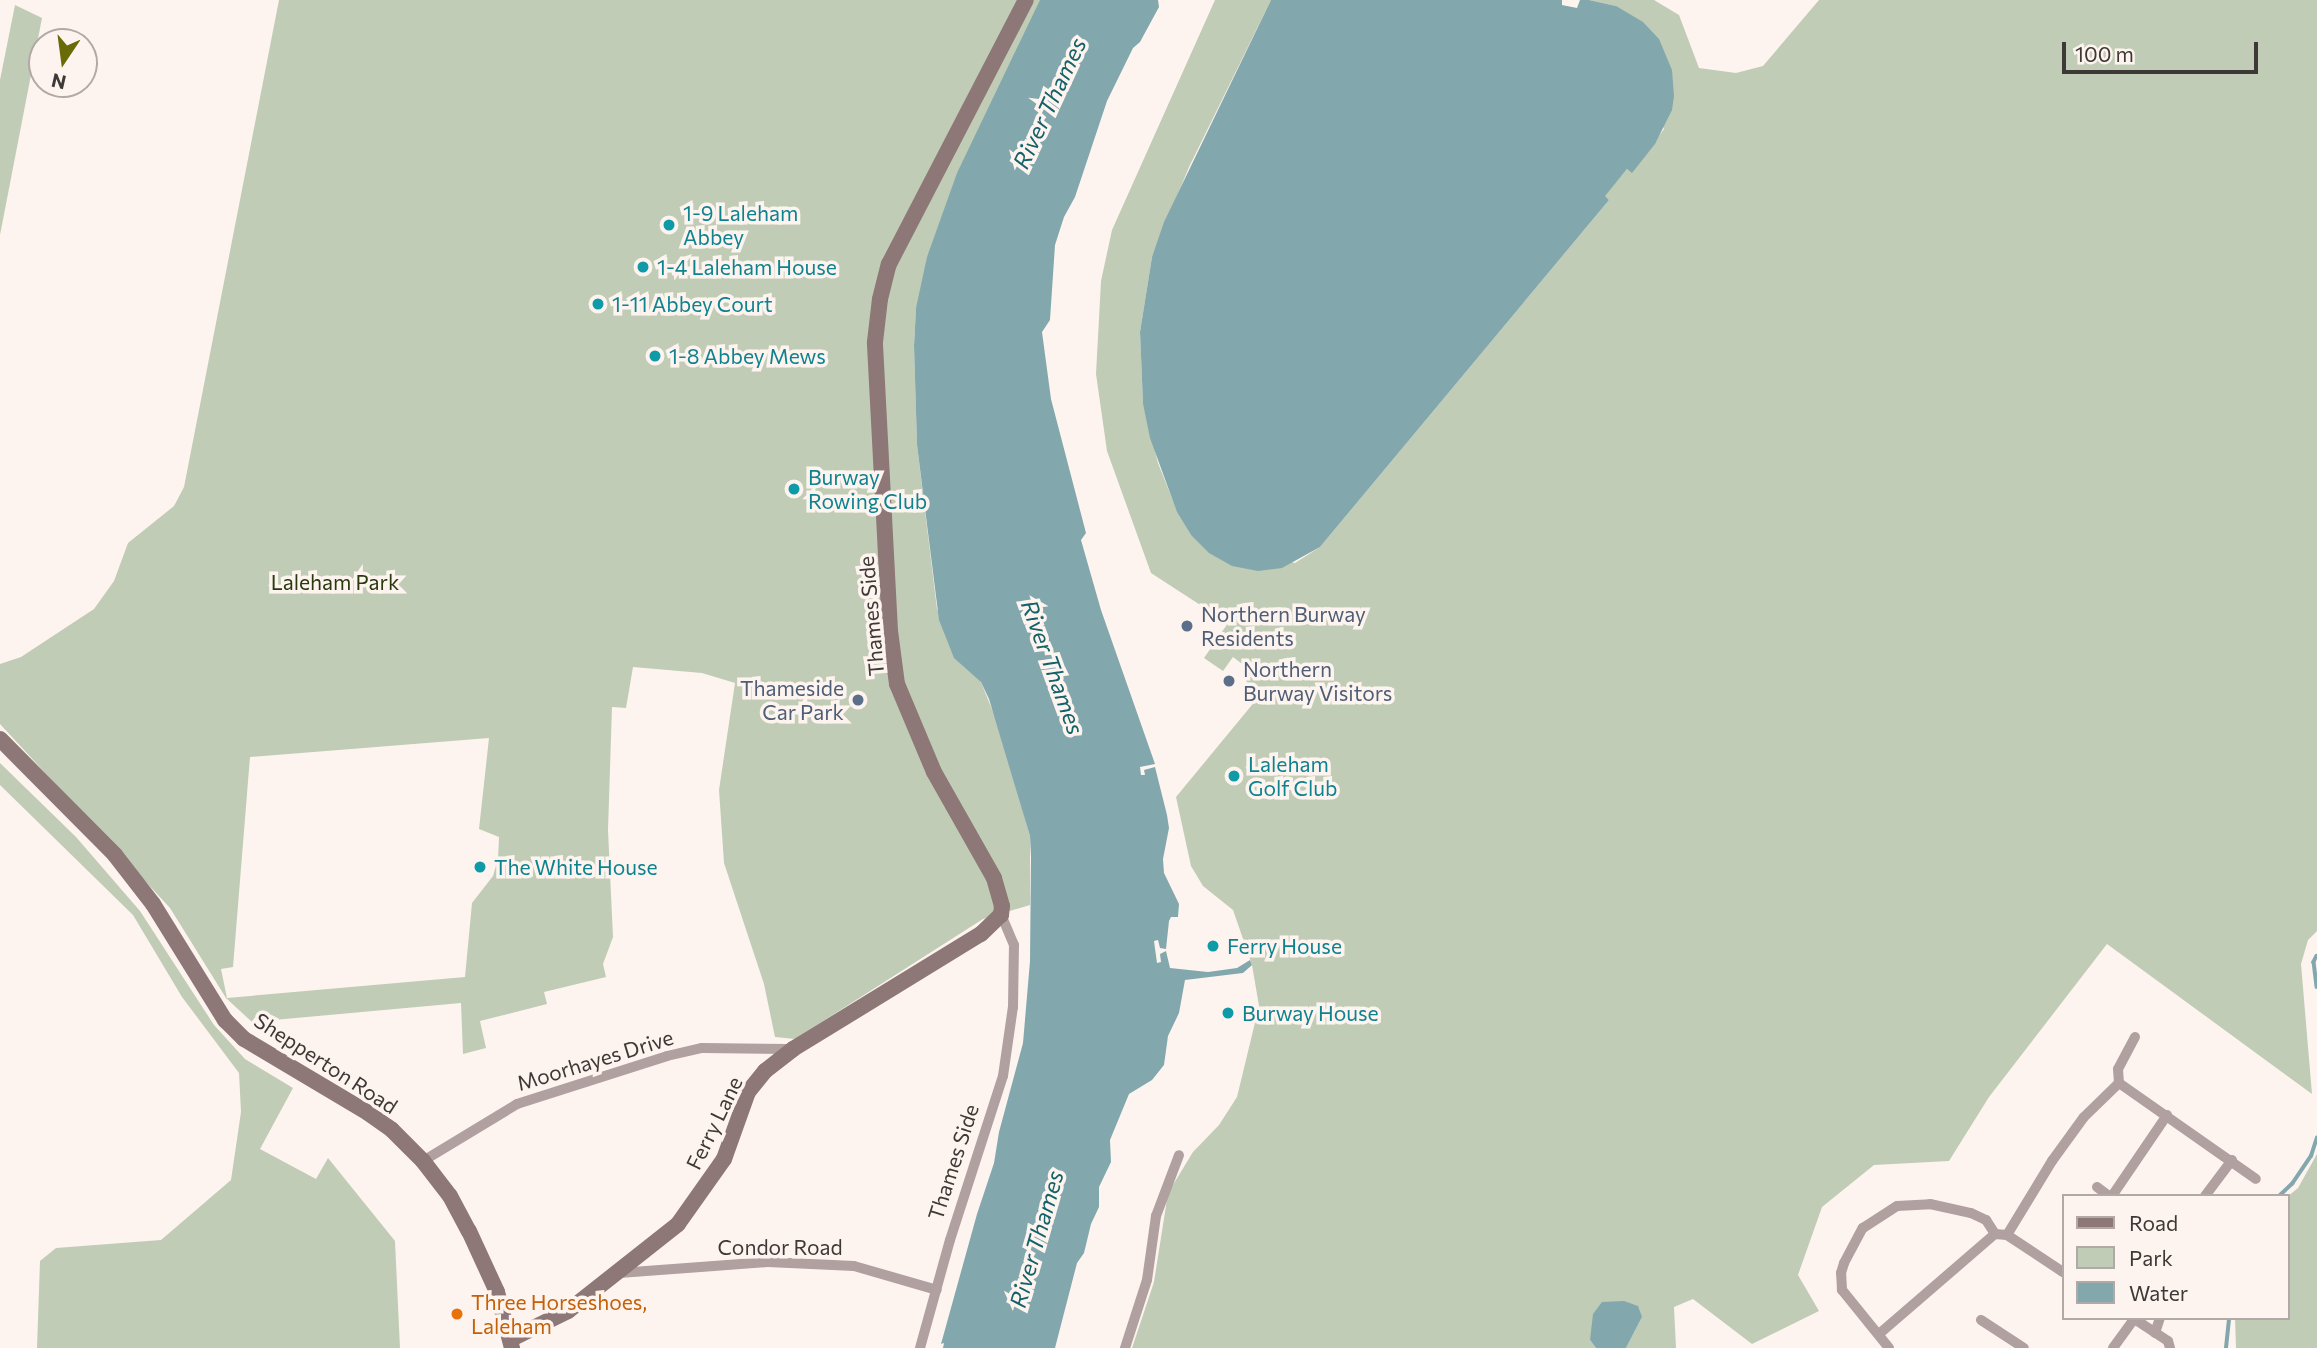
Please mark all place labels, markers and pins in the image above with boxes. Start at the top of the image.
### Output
place label: 1-9 Laleham Abbey [683,200,798,250]
marker: 1-9 Laleham Abbey [661,217,677,233]
place label: 1-4 Laleham House [657,254,837,280]
marker: 1-4 Laleham House [635,259,651,275]
place label: 1-11 Abbey Court [612,291,773,317]
marker: 1-11 Abbey Court [590,296,606,312]
place label: 1-8 Abbey Mews [669,343,826,369]
marker: 1-8 Abbey Mews [647,348,663,364]
place label: Burway Rowing Club [808,464,927,514]
marker: Burway Rowing Club [786,481,802,497]
place label: Northern Burway Residents [1201,601,1366,651]
marker: Northern Burway Residents [1179,618,1195,634]
place label: Northern Burway Visitors [1243,656,1392,706]
marker: Northern Burway Visitors [1221,673,1237,689]
place label: Thameside Car Park [740,675,844,725]
marker: Thameside Car Park [850,692,866,708]
place label: Laleham Golf Club [1248,751,1337,801]
marker: Laleham Golf Club [1226,768,1242,784]
place label: The White House [494,854,658,880]
marker: The White House [472,859,488,875]
place label: Ferry House [1227,933,1342,959]
marker: Ferry House [1205,938,1221,954]
place label: Burway House [1242,1000,1379,1026]
marker: Burway House [1220,1005,1236,1021]
place label: Three Horseshoes, Laleham [471,1289,647,1339]
marker: Three Horseshoes, Laleham [449,1306,465,1322]

